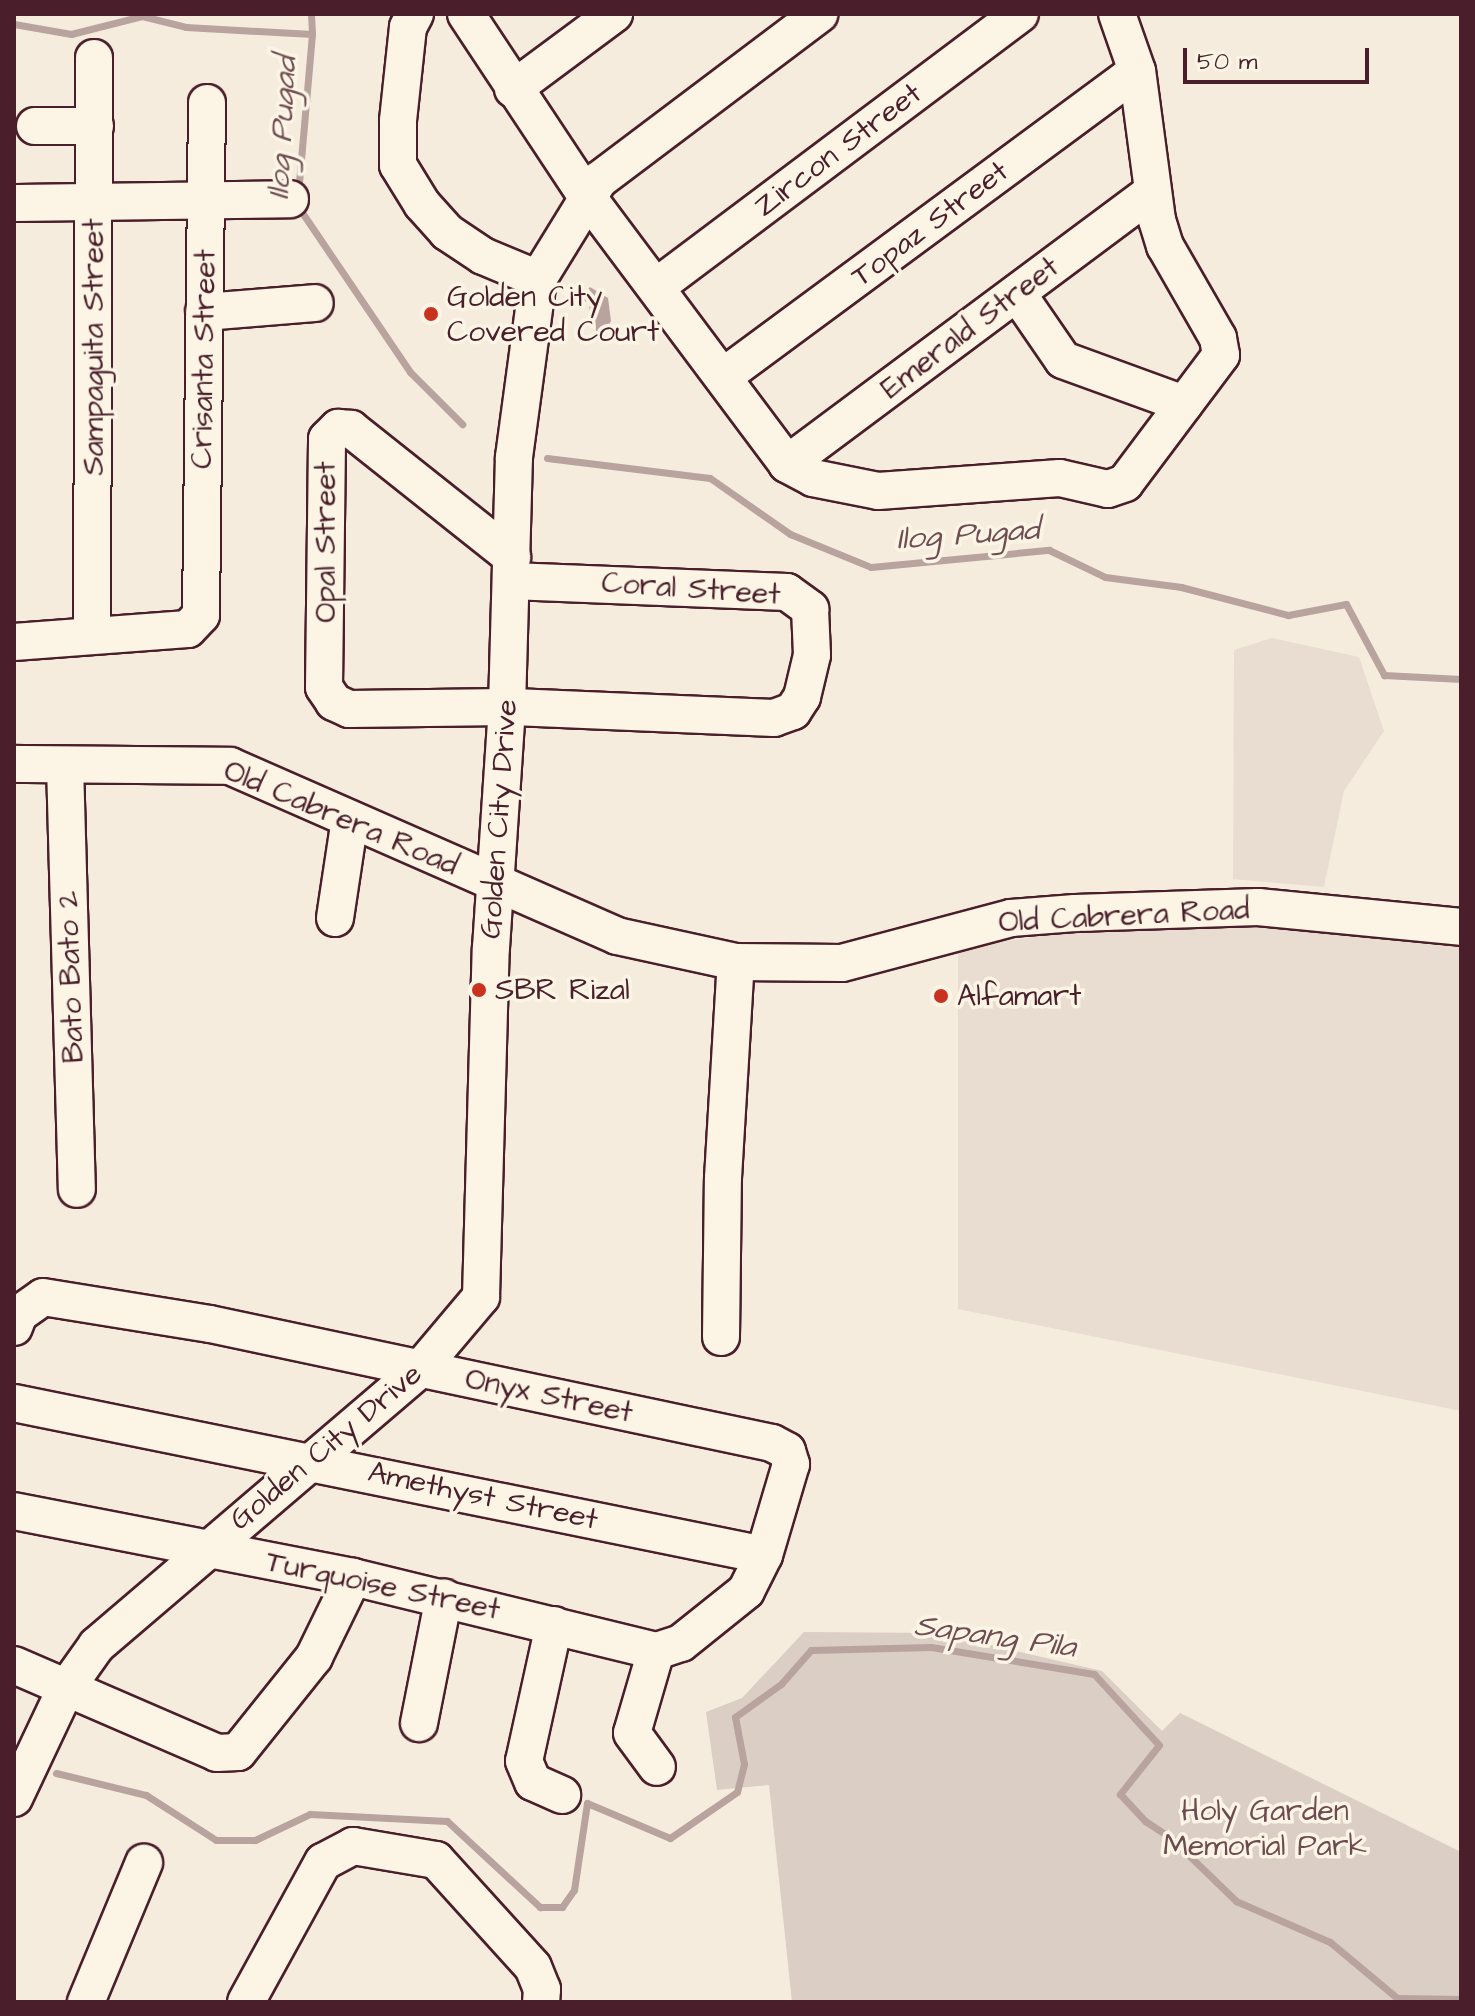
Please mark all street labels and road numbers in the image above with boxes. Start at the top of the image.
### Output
street label: Zircon Street [747,75,929,225]
street label: Topaz Street [845,153,1015,295]
street label: Sampaguita Street [76,218,112,476]
street label: Crisanta Street [184,249,224,469]
street label: Emerald Street [874,249,1066,407]
street label: Opal Street [308,461,344,623]
street label: Coral Street [600,565,782,613]
street label: Golden City Drive [473,698,525,940]
street label: Old Cabrera Road [218,752,464,884]
street label: Bato Bato 2 [50,890,92,1064]
street label: Old Cabrera Road [998,891,1250,941]
street label: Golden City Drive [223,1356,429,1538]
street label: Onyx Street [462,1361,636,1431]
street label: Amethyst Street [365,1454,601,1538]
street label: Turquoise Street [263,1544,503,1628]

